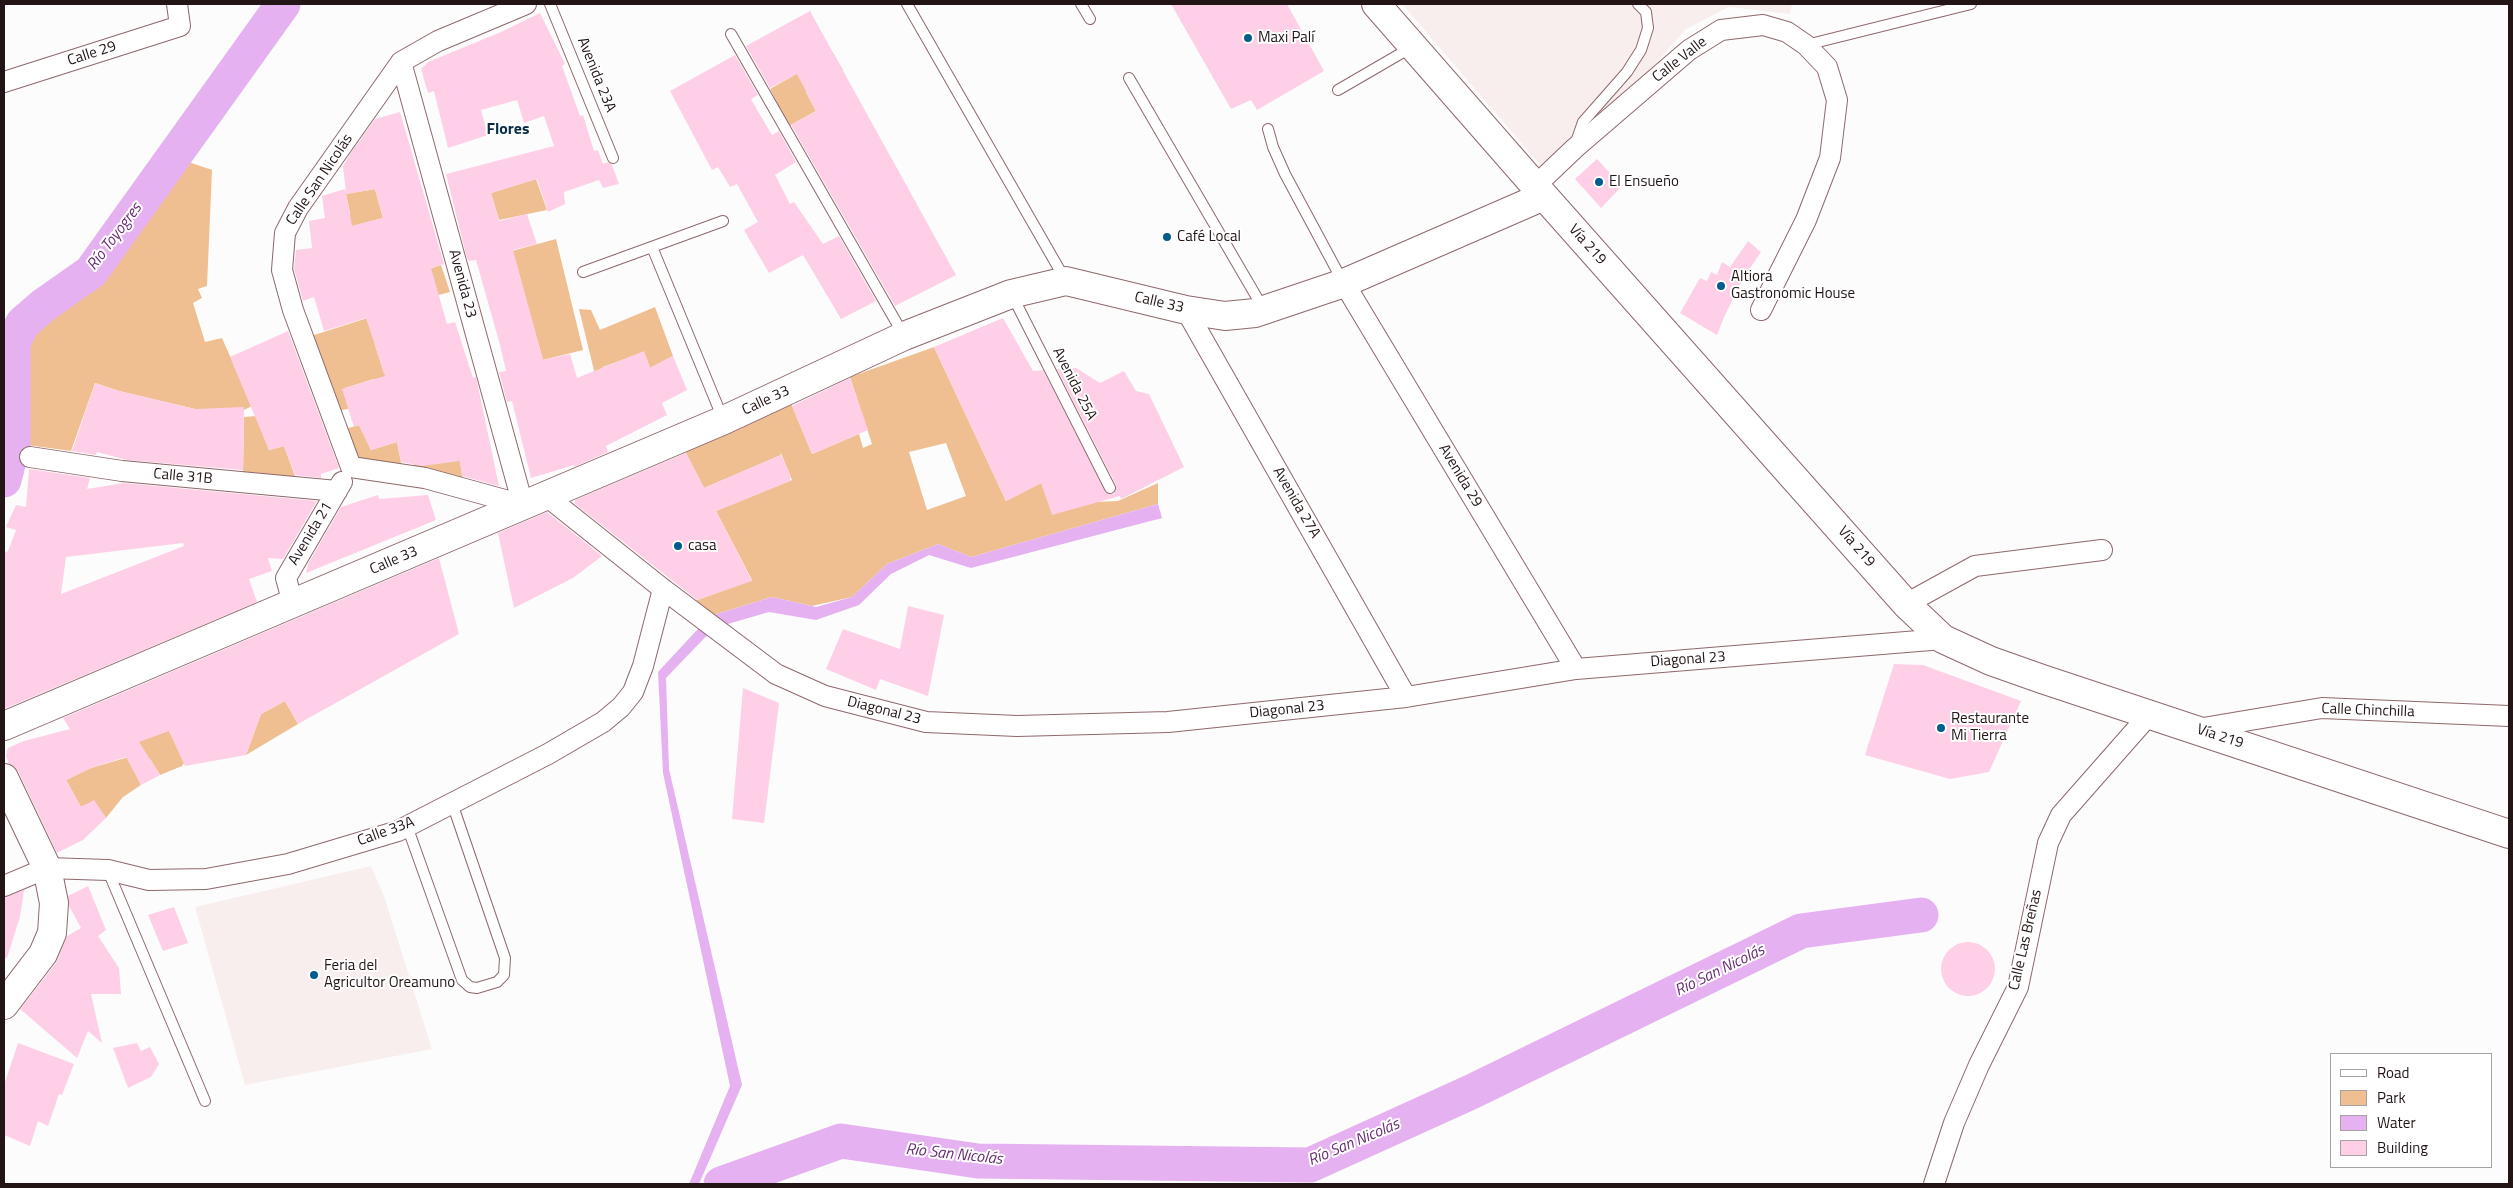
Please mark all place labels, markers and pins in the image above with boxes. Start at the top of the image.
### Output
place label: Maxi Palí [1258,29,1315,47]
marker: Maxi Palí [1242,32,1254,44]
place label: El Ensueño [1609,173,1679,191]
marker: El Ensueño [1593,176,1605,188]
place label: Café Local [1177,228,1241,246]
marker: Café Local [1161,231,1173,243]
place label: Altiora Gastronomic House [1731,268,1855,303]
marker: Altiora Gastronomic House [1715,280,1727,292]
place label: casa [688,537,717,555]
marker: casa [672,540,684,552]
place label: Restaurante Mi Tierra [1951,710,2029,745]
marker: Restaurante Mi Tierra [1935,722,1947,734]
place label: Feria del Agricultor Oreamuno [324,957,455,992]
marker: Feria del Agricultor Oreamuno [308,969,320,981]

